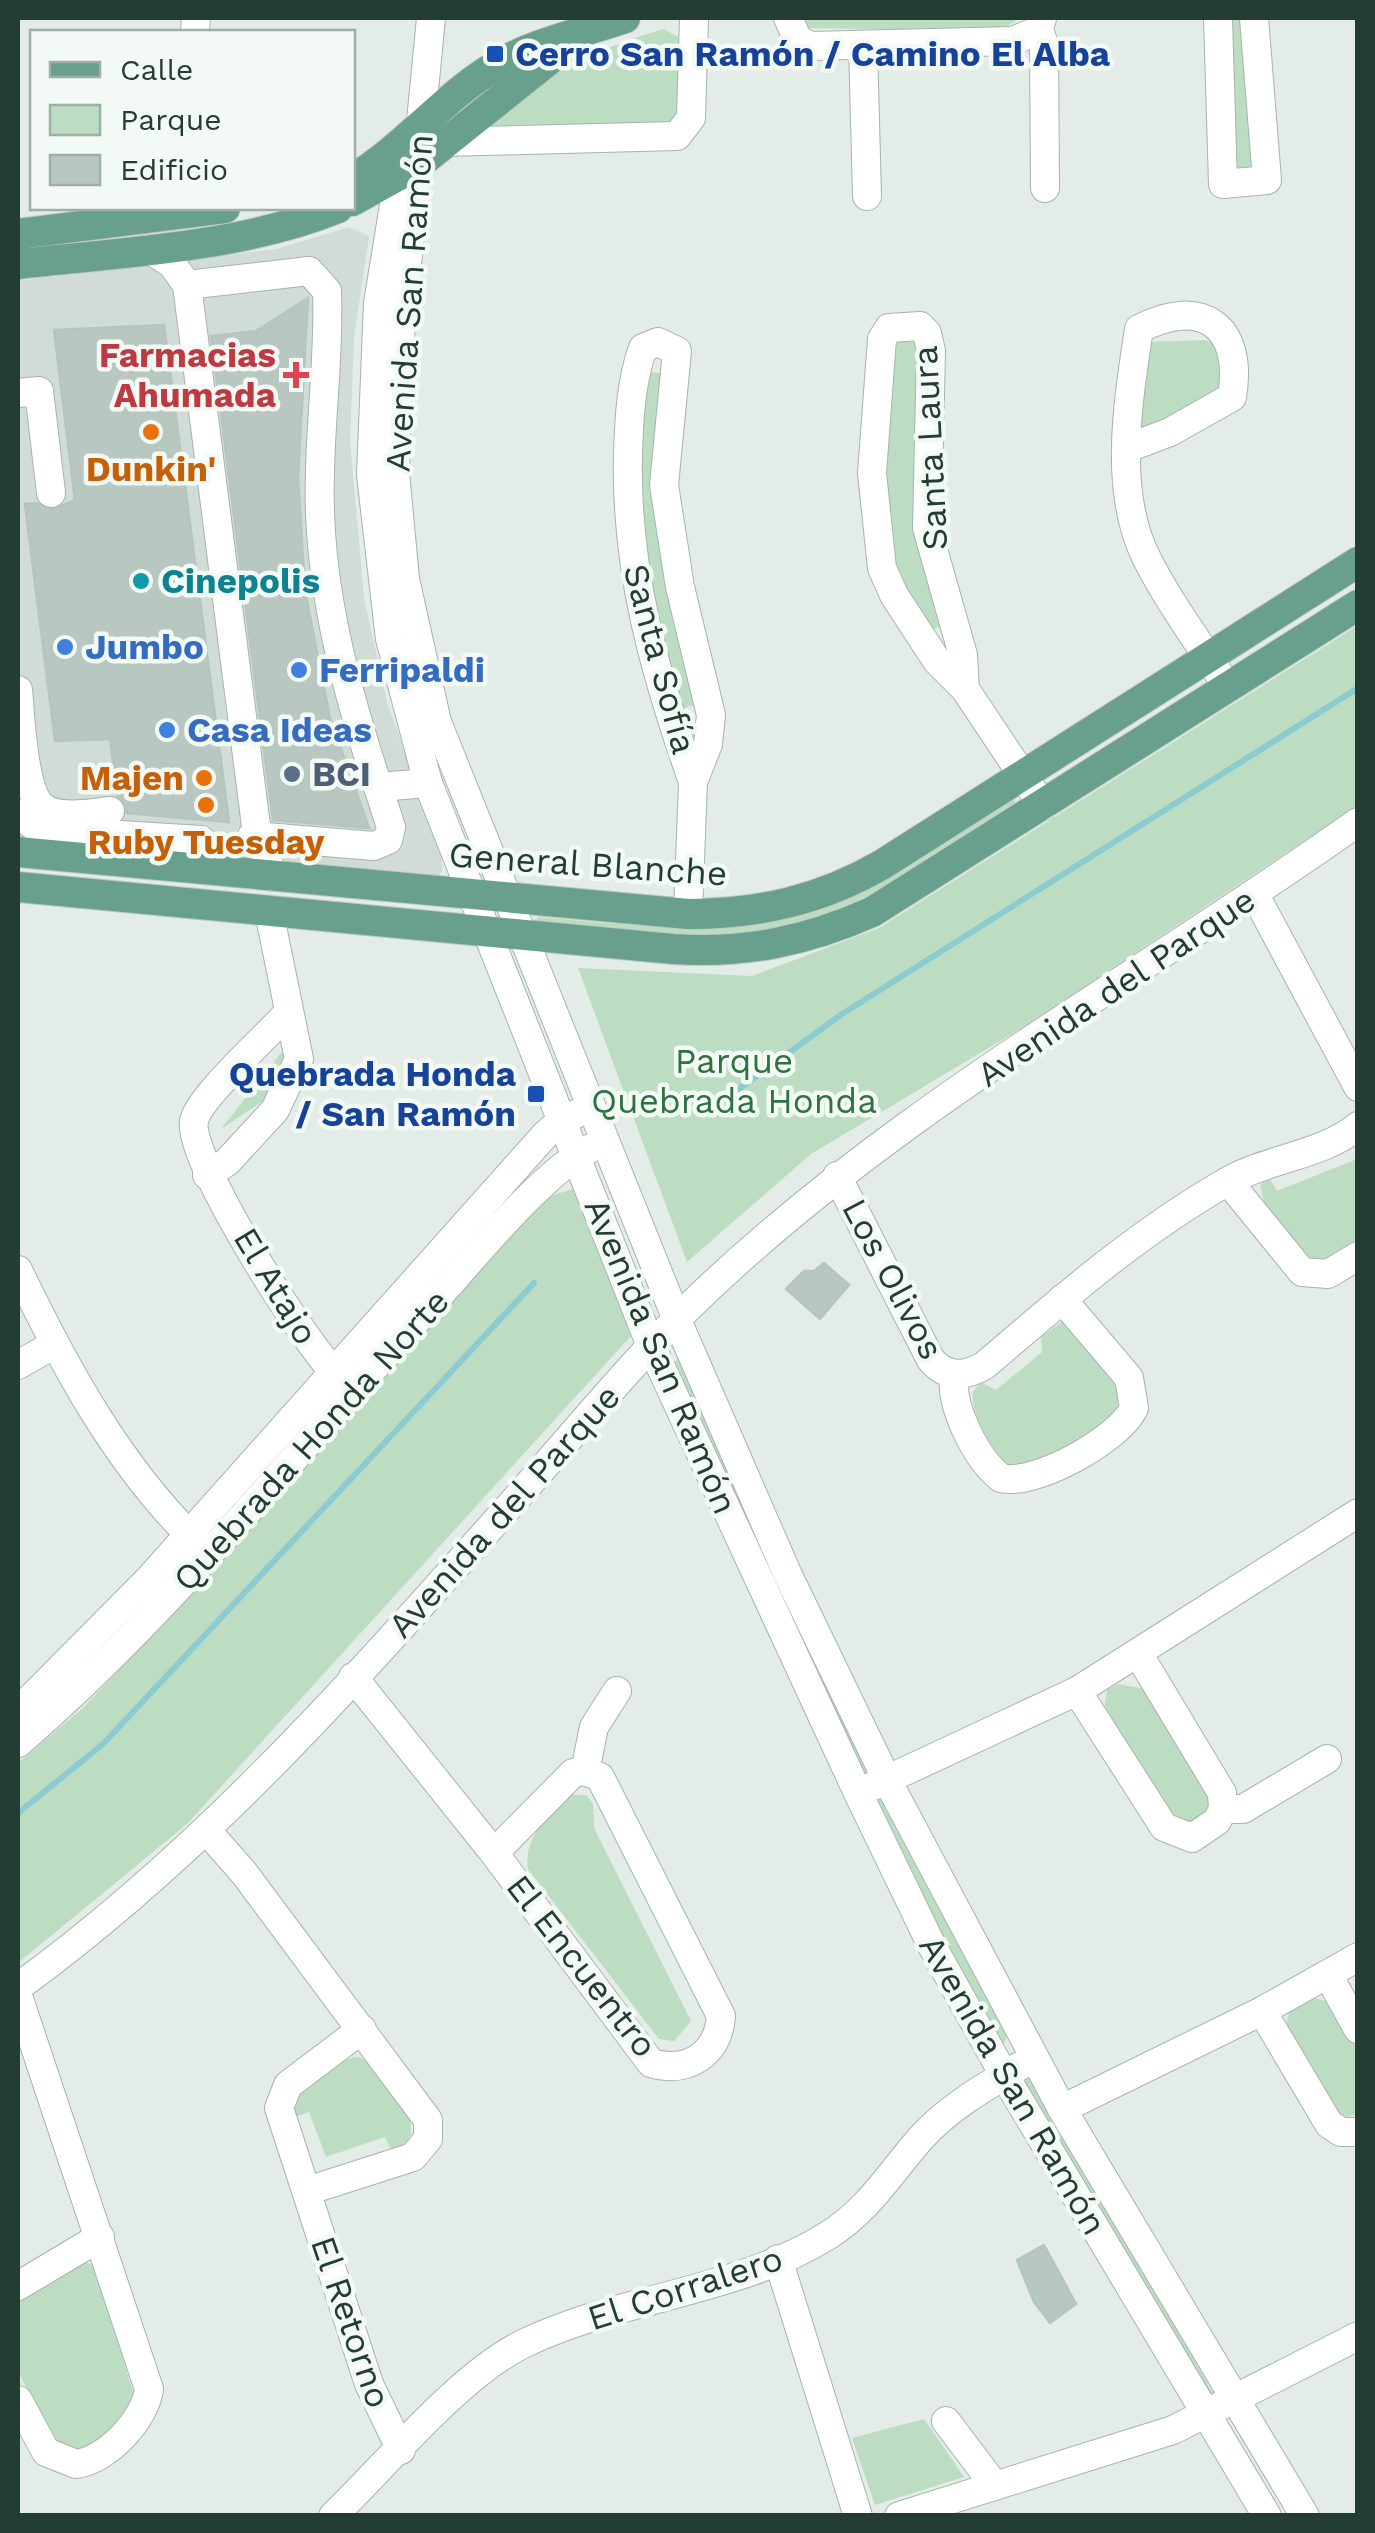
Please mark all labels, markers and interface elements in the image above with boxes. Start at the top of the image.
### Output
legend [30,30,355,210]
place label: Cerro San Ramón / Camino El Alba [515,33,1111,75]
marker: Cerro San Ramón / Camino El Alba [484,43,506,65]
text: Calle [120,52,193,87]
text: Parque [120,102,222,137]
street label: Avenida San Ramón [376,133,442,473]
text: Edificio [120,152,228,187]
place label: Farmacias Ahumada [99,334,277,416]
street label: Santa Laura [904,345,956,551]
marker: Farmacias Ahumada [285,364,307,386]
marker: Dunkin' [140,421,162,443]
place label: Dunkin' [86,448,216,490]
street label: Santa Sofía [614,559,706,759]
place label: Cinepolis [161,560,320,602]
marker: Cinepolis [130,570,152,592]
place label: Jumbo [85,626,204,668]
marker: Jumbo [54,636,76,658]
place label: Ferripaldi [319,649,485,691]
marker: Ferripaldi [288,659,310,681]
place label: Casa Ideas [187,709,372,751]
marker: Casa Ideas [156,719,178,741]
place label: BCI [312,753,371,795]
place label: Majen [80,757,184,799]
marker: BCI [281,763,303,785]
marker: Majen [193,767,215,789]
marker: Ruby Tuesday [195,794,217,816]
place label: Ruby Tuesday [88,821,325,863]
street label: General Blanche [447,833,729,895]
street label: Avenida del Parque [969,878,1263,1096]
park label: Parque Quebrada Honda [591,1040,877,1122]
place label: Quebrada Honda / San Ramón [229,1053,517,1135]
marker: Quebrada Honda / San Ramón [525,1083,547,1105]
street label: Avenida San Ramón [575,1192,747,1520]
street label: Los Olivos [833,1192,953,1366]
street label: El Atajo [225,1220,327,1352]
street label: Quebrada Honda Norte [164,1280,458,1600]
street label: Avenida del Parque [379,1376,629,1646]
street label: El Encuentro [498,1866,666,2066]
street label: Avenida San Ramón [910,1928,1116,2242]
street label: El Retorno [302,2231,400,2413]
street label: El Corralero [582,2237,788,2339]

